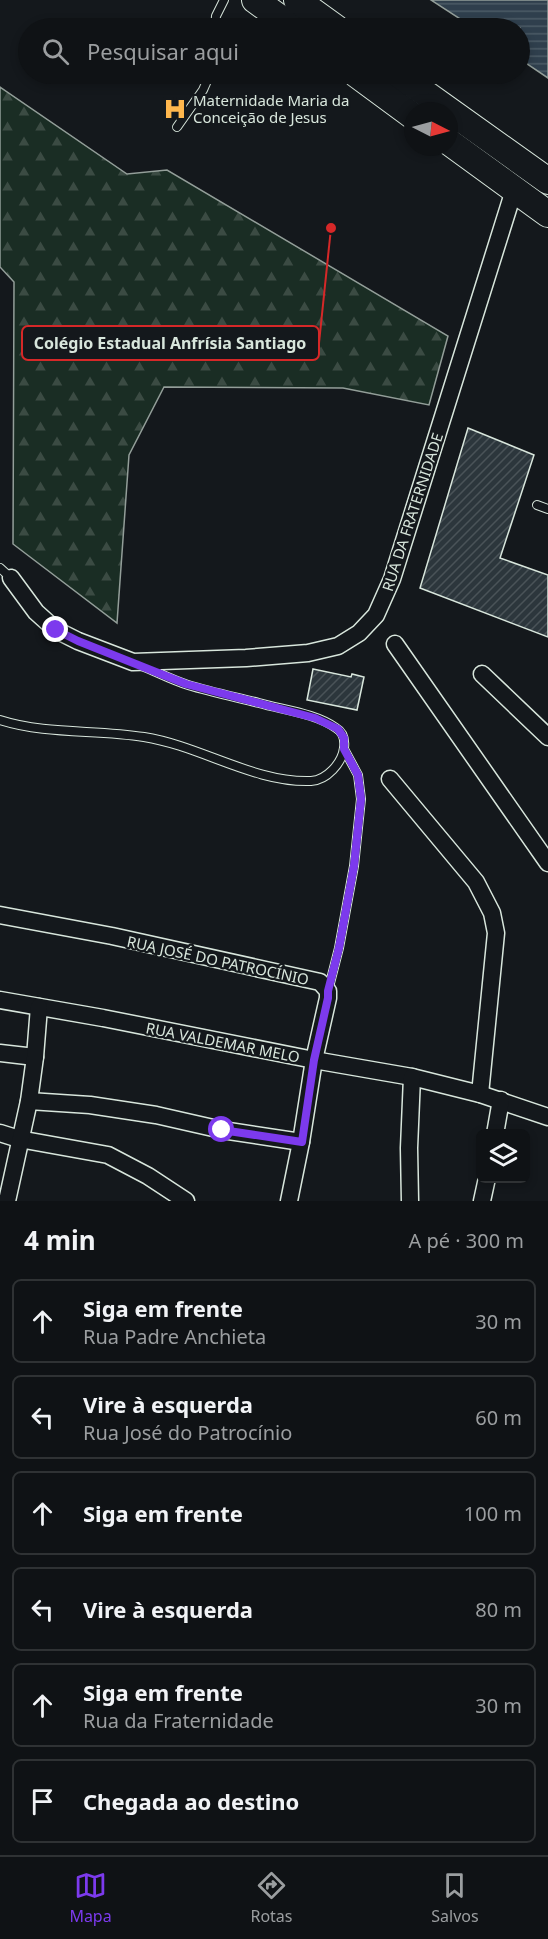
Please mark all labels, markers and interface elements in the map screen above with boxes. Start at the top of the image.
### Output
search box [18,18,530,84]
icon: search [39,35,72,68]
text: Pesquisar aqui [87,36,239,66]
place label: Maternidade Maria da Conceição de Jesus [193,90,350,127]
hospital icon: Maternidade Maria da Conceição de Jesus [162,96,188,122]
north arrow [404,102,458,156]
callout: Colégio Estadual Anfrísia Santiago [22,326,319,360]
text: Colégio Estadual Anfrísia Santiago [34,332,306,354]
street label: RUA DA FRATERNIDADE [377,430,447,594]
route end [42,616,68,642]
street label: RUA JOSÉ DO PATROCÍNIO [125,931,311,989]
street label: RUA VALDEMAR MELO [144,1017,302,1067]
route start [208,1116,234,1142]
map controls [476,1129,530,1183]
button: layers [476,1129,530,1183]
text: 4 min [24,1222,96,1258]
text: A pé · 300 m [408,1227,524,1254]
text: Siga em frente [83,1293,243,1323]
icon: ahead [26,1305,59,1338]
text: 30 m [475,1308,522,1335]
text: Rua Padre Anchieta [83,1323,266,1350]
text: Vire à esquerda [83,1389,253,1419]
icon: left [26,1401,59,1434]
text: 60 m [475,1404,522,1431]
text: Rua José do Patrocínio [83,1419,292,1446]
icon: ahead [26,1497,59,1530]
text: Siga em frente [83,1498,243,1528]
text: 100 m [464,1500,522,1527]
icon: left [26,1593,59,1626]
text: Vire à esquerda [83,1594,253,1624]
text: 80 m [475,1596,522,1623]
text: Siga em frente [83,1677,243,1707]
icon: ahead [26,1689,59,1722]
text: 30 m [475,1692,522,1719]
text: Rua da Fraternidade [83,1707,274,1734]
icon: arrive [26,1785,59,1818]
text: Chegada ao destino [83,1786,299,1816]
tab: Mapa [69,1869,112,1927]
tab: Rotas [250,1869,293,1927]
tab: Salvos [431,1869,479,1927]

